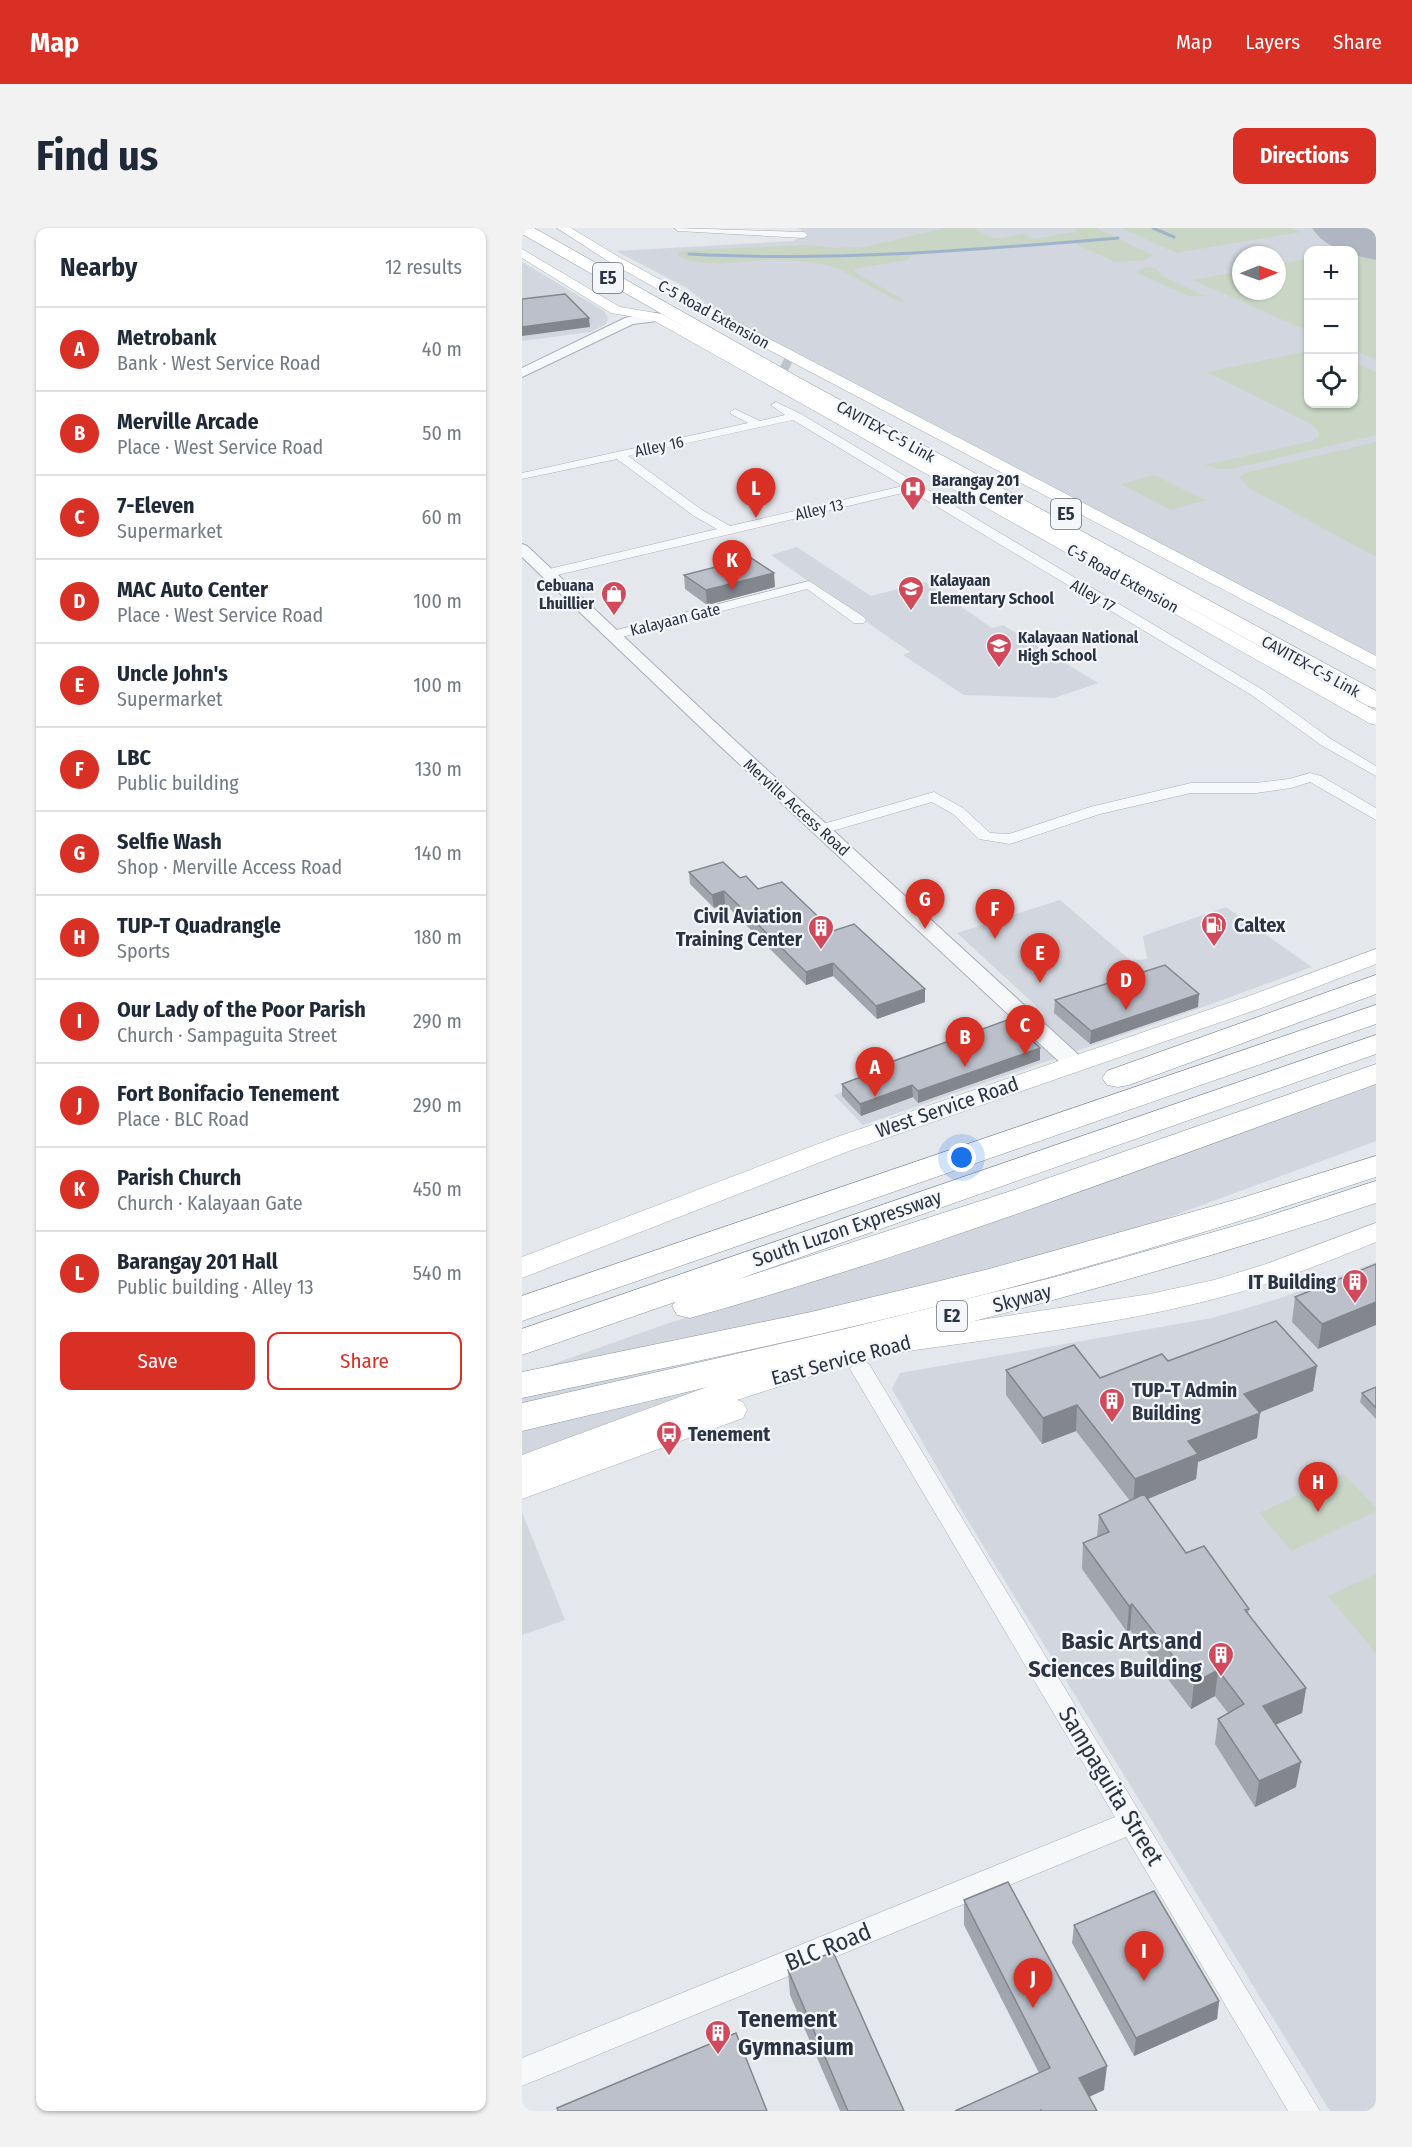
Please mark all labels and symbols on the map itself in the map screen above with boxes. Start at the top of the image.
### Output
north arrow [1232,246,1286,300]
road number: E5 [593,263,623,293]
street label: C-5 Road Extension [655,276,773,353]
street label: CAVITEX–C-5 Link [833,397,939,467]
street label: Alley 16 [633,432,685,461]
pin: L [736,468,776,518]
place label: Barangay 201 Health Center [932,471,1023,508]
hospital icon: Barangay 201 Health Center [898,474,928,512]
street label: Alley 13 [793,495,845,524]
road number: E5 [1051,499,1081,529]
pin: K [712,540,752,590]
street label: C-5 Road Extension [1064,540,1182,617]
place label: Kalayaan Elementary School [930,571,1055,608]
school or university icon: Kalayaan Elementary School [896,574,926,612]
street label: Alley 17 [1067,575,1119,616]
place label: Cebuana Lhuillier [537,576,594,613]
shop icon: Cebuana Lhuillier [599,579,629,617]
street label: Kalayaan Gate [628,599,722,640]
place label: Kalayaan National High School [1018,628,1139,665]
school or university icon: Kalayaan National High School [984,631,1014,669]
street label: CAVITEX–C-5 Link [1258,632,1364,702]
street label: Merville Access Road [740,755,854,860]
pin: G [906,880,944,929]
pin: F [976,890,1014,939]
place label: Civil Aviation Training Center [676,904,803,951]
fuel station icon: Caltex [1199,910,1229,948]
building icon: Civil Aviation Training Center [806,913,836,951]
place label: Caltex [1234,913,1286,937]
pin: E [1020,934,1060,983]
pin: D [1106,960,1146,1010]
pin: C [1006,1006,1044,1055]
pin: B [946,1018,984,1067]
pin: A [856,1048,894,1097]
street label: West Service Road [872,1071,1022,1143]
your location [947,1143,976,1172]
street label: South Luzon Expressway [749,1184,945,1272]
building icon: IT Building [1340,1267,1370,1305]
place label: IT Building [1248,1270,1336,1294]
street label: Skyway [990,1279,1054,1317]
road number: E2 [937,1301,967,1331]
street label: East Service Road [769,1330,913,1390]
place label: TUP-T Admin Building [1132,1378,1237,1425]
building icon: TUP-T Admin Building [1097,1386,1127,1424]
bus stop icon: Tenement [654,1419,684,1457]
place label: Tenement [688,1422,771,1446]
pin: H [1298,1462,1338,1512]
place label: Basic Arts and Sciences Building [1028,1627,1202,1683]
building icon: Basic Arts and Sciences Building [1206,1640,1236,1678]
street label: Sampaguita Street [1053,1702,1169,1870]
street label: BLC Road [781,1917,875,1977]
pin: I [1124,1932,1164,1981]
pin: J [1014,1958,1052,2008]
place label: Tenement Gymnasium [738,2005,854,2061]
building icon: Tenement Gymnasium [703,2018,733,2056]

